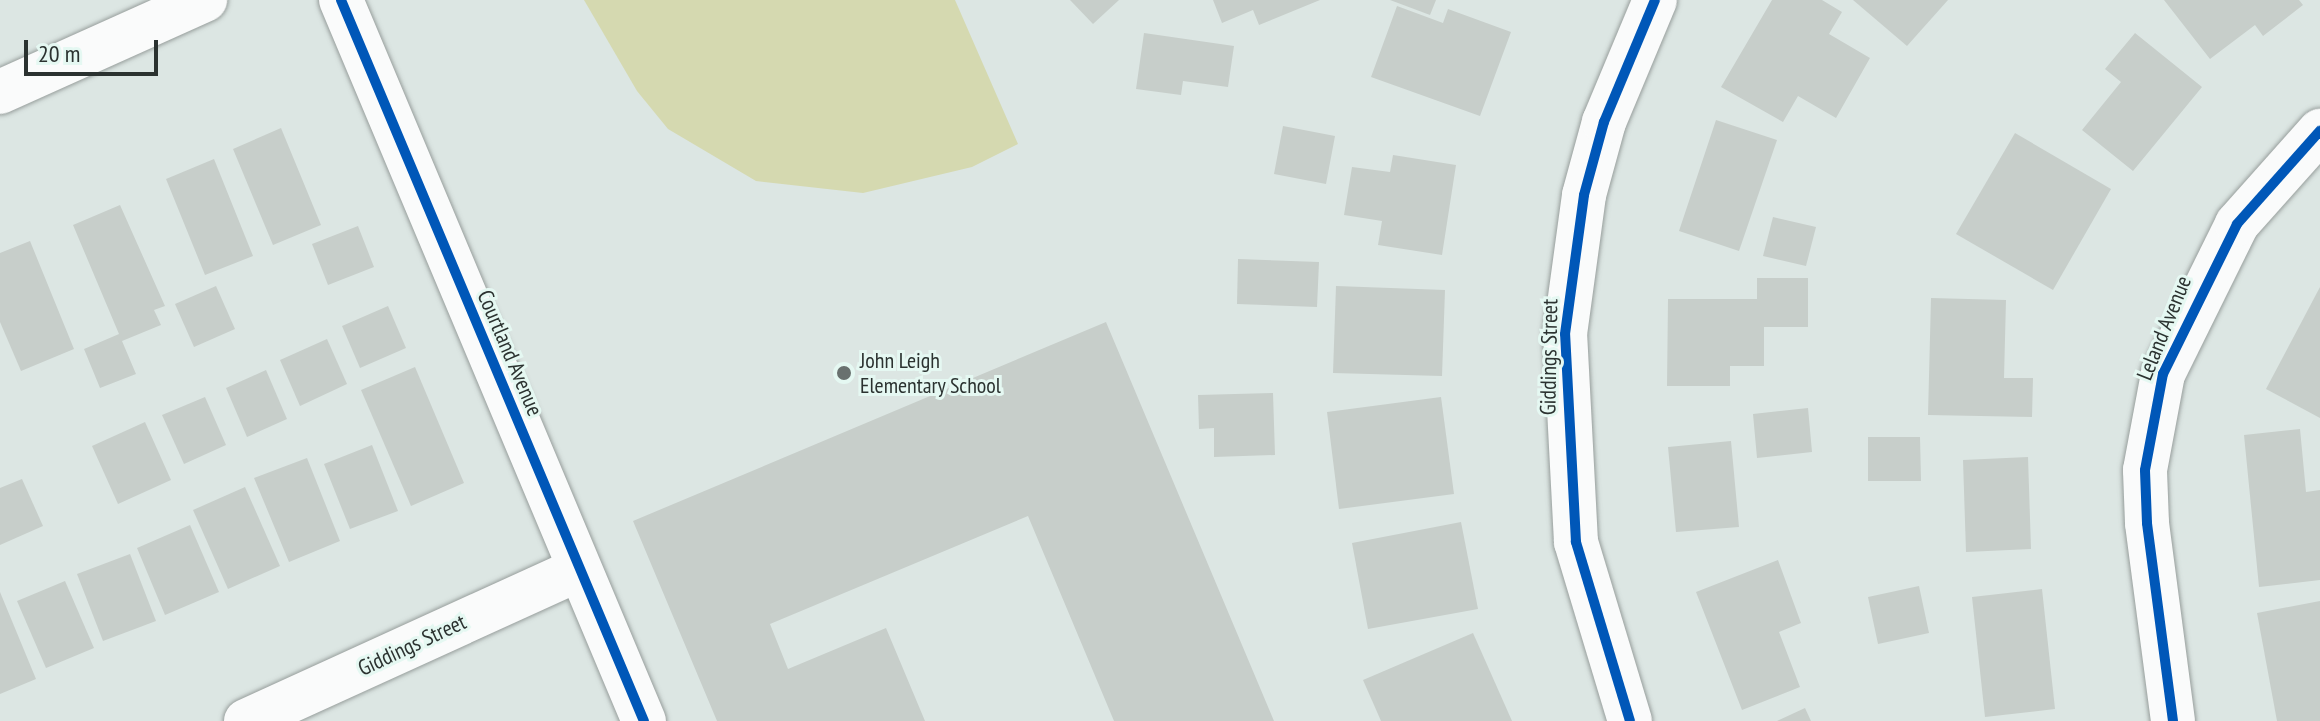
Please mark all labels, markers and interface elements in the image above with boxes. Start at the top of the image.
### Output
scale bar [28,24,162,74]
text: 20 m [38,38,80,69]
street label: Leland Avenue [2131,272,2197,384]
street label: Courtland Avenue [472,286,548,420]
street label: Giddings Street [1535,299,1563,415]
place label: John Leigh Elementary School [860,347,1002,398]
marker: John Leigh Elementary School [835,364,853,382]
street label: Giddings Street [354,608,470,682]

